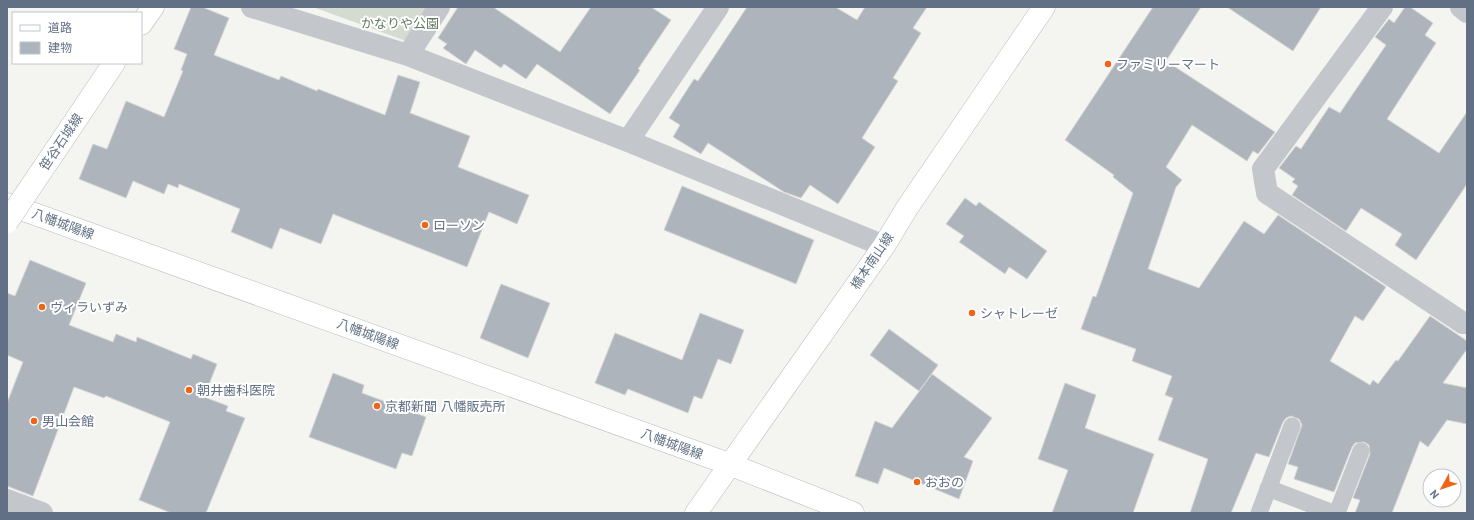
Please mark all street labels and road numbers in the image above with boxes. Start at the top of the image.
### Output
street label: 笹谷石城線 [36,110,86,174]
street label: 八幡城陽線 [30,205,96,243]
street label: 橋本南山線 [847,229,897,293]
street label: 八幡城陽線 [335,315,401,353]
street label: 八幡城陽線 [639,425,705,463]

